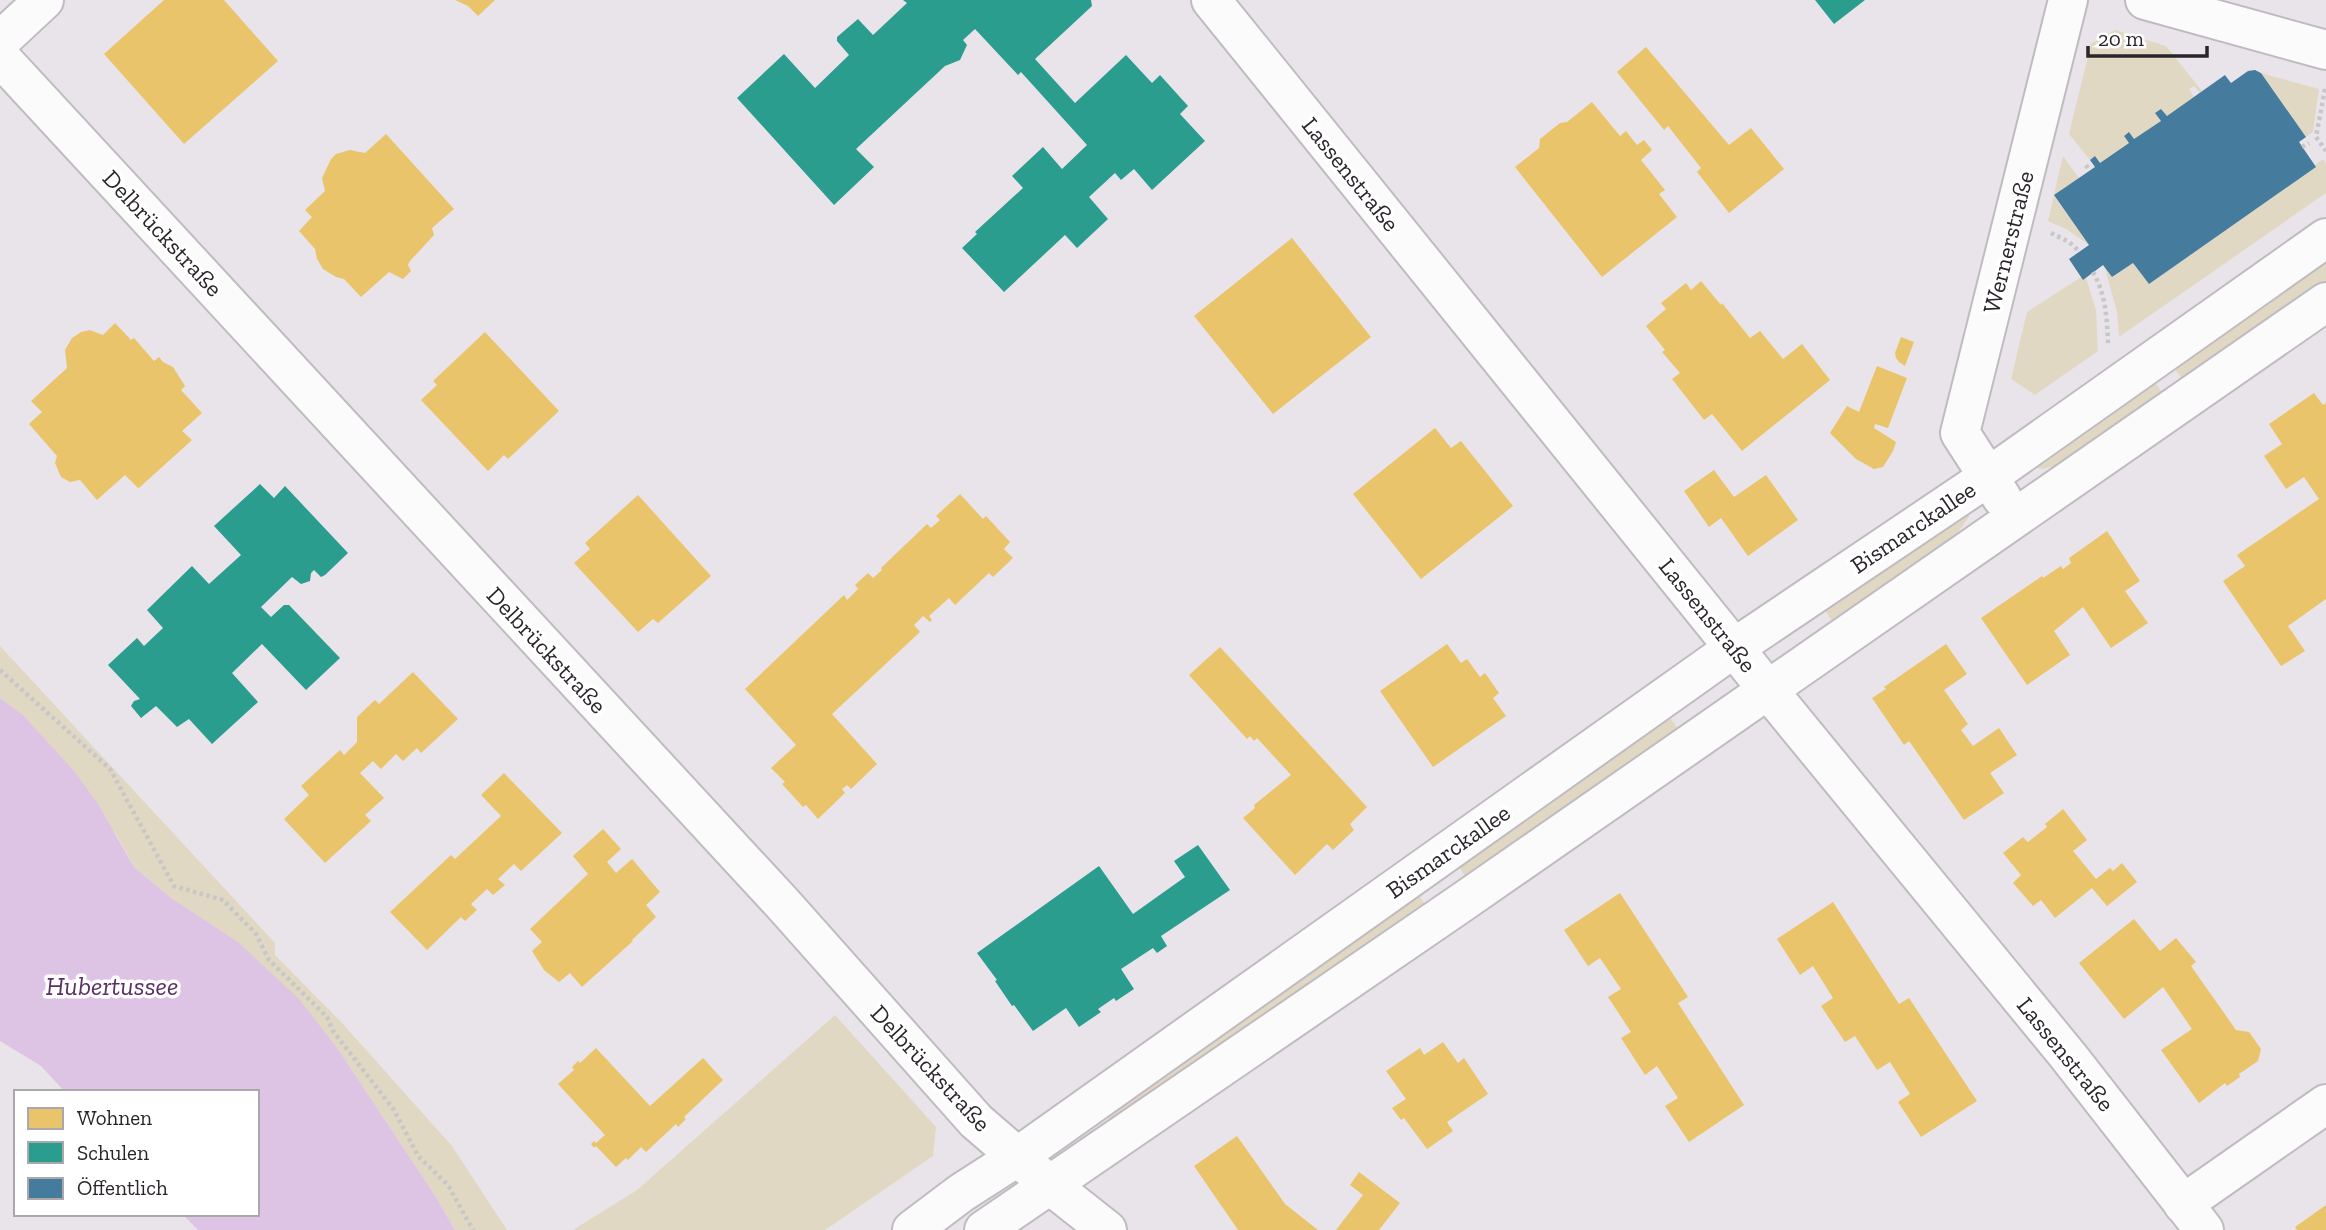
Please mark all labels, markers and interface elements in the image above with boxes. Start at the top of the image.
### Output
scale bar [2088,14,2207,58]
text: 20 m [2098,26,2144,51]
street label: Lassenstraße [1296,111,1406,237]
street label: Delbrückstraße [97,164,229,302]
street label: Wernerstraße [1976,168,2040,316]
street label: Bismarckallee [1845,475,1981,579]
street label: Lassenstraße [1653,552,1763,678]
street label: Delbrückstraße [481,581,613,719]
street label: Bismarckallee [1380,798,1516,904]
water label: Hubertussee [46,970,178,1002]
street label: Lassenstraße [2011,991,2121,1117]
street label: Delbrückstraße [865,999,997,1137]
legend [14,1090,259,1216]
text: Wohnen [77,1105,152,1130]
text: Schulen [77,1140,149,1165]
text: Öffentlich [77,1175,168,1200]

